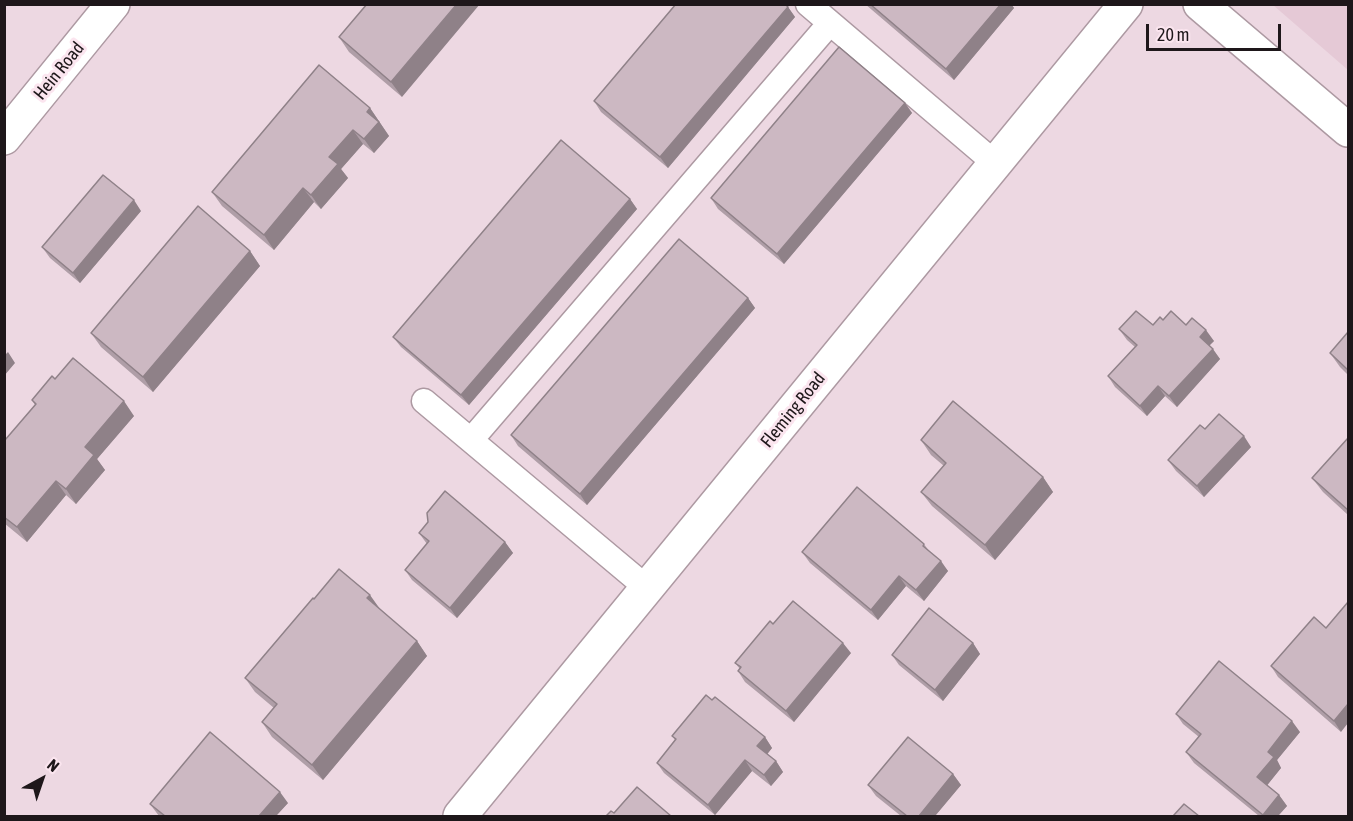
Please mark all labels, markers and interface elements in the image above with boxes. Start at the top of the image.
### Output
scale bar [1149,12,1284,50]
text: 20 m [1157,24,1189,45]
street label: Hein Road [29,38,89,104]
street label: Fleming Road [756,368,830,452]
north arrow [12,749,72,809]
text: N [44,755,63,775]

